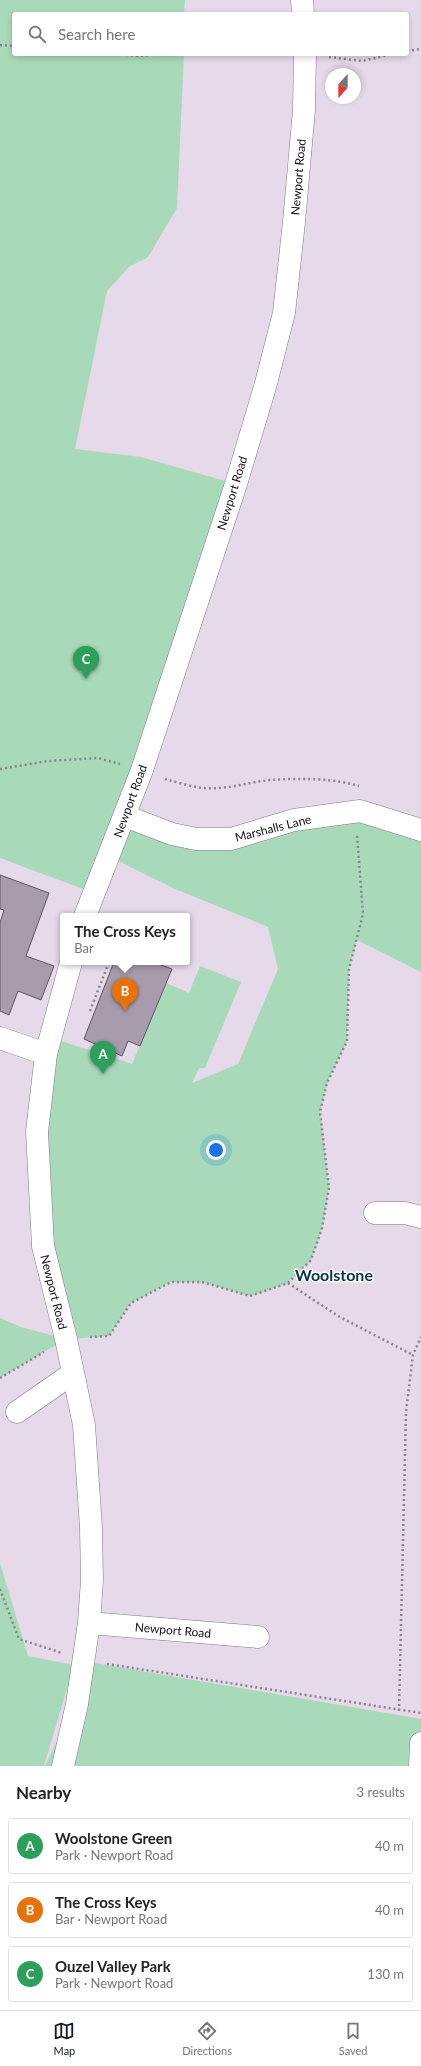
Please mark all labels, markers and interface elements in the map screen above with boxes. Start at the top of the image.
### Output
search box [12,12,409,56]
icon: search [26,23,48,45]
text: Search here [58,25,135,43]
north arrow [325,68,361,104]
street label: Newport Road [287,138,309,216]
street label: Newport Road [214,454,250,532]
pin: C [73,646,99,679]
street label: Newport Road [110,762,150,840]
street label: Marshalls Lane [233,811,313,845]
popup [60,913,190,965]
text: The Cross Keys [74,922,176,940]
text: Bar [74,940,94,956]
pin: B [112,978,138,1011]
pin: A [90,1041,116,1074]
your location [206,1140,226,1160]
street label: Newport Road [37,1253,71,1331]
district label: Woolstone [295,1265,373,1284]
street label: Newport Road [134,1619,212,1641]
text: Nearby [16,1782,71,1803]
text: 3 results [357,1784,405,1800]
text: Woolstone Green [55,1829,172,1847]
text: A [25,1838,35,1854]
text: 40 m [375,1838,404,1854]
text: Park · Newport Road [55,1847,173,1863]
text: The Cross Keys [55,1893,157,1911]
text: B [26,1902,34,1918]
text: 40 m [375,1902,404,1918]
text: Bar · Newport Road [55,1911,167,1927]
text: Ouzel Valley Park [55,1957,171,1975]
text: C [26,1966,34,1982]
text: 130 m [367,1966,404,1982]
text: Park · Newport Road [55,1975,173,1991]
tab: Map [53,2020,75,2057]
tab: Directions [182,2020,232,2057]
tab: Saved [339,2020,368,2057]

